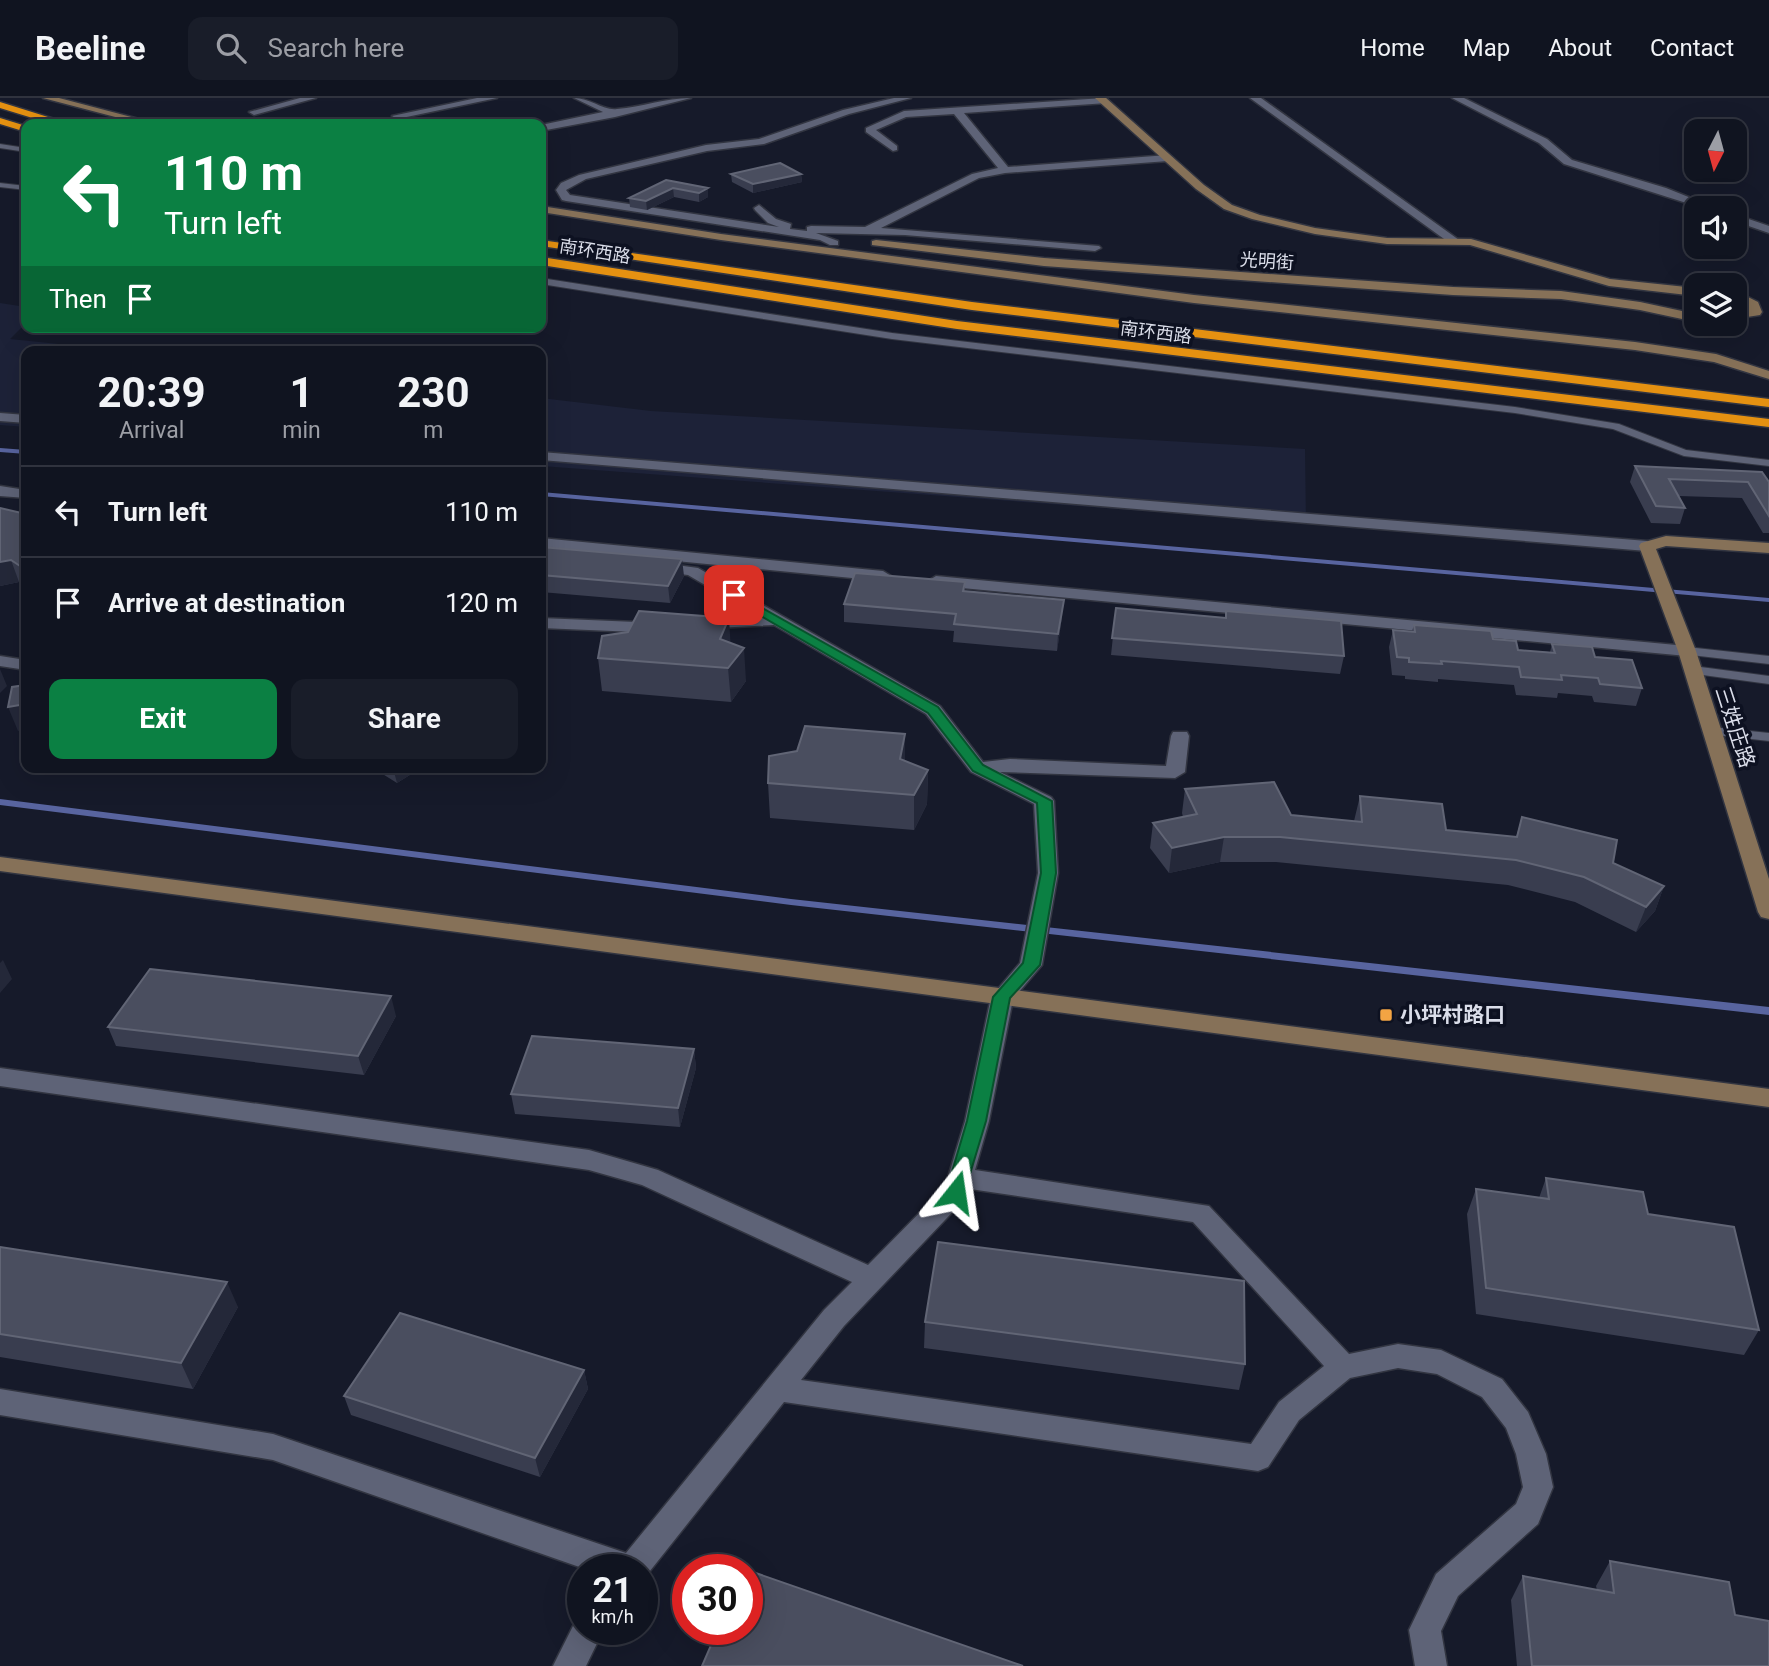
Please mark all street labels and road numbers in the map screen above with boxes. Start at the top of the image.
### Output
street label: 南环西路 [558,235,632,267]
street label: 光明街 [1239,249,1295,273]
street label: 南环西路 [1119,317,1193,347]
street label: 三姓庄路 [1711,683,1759,771]

